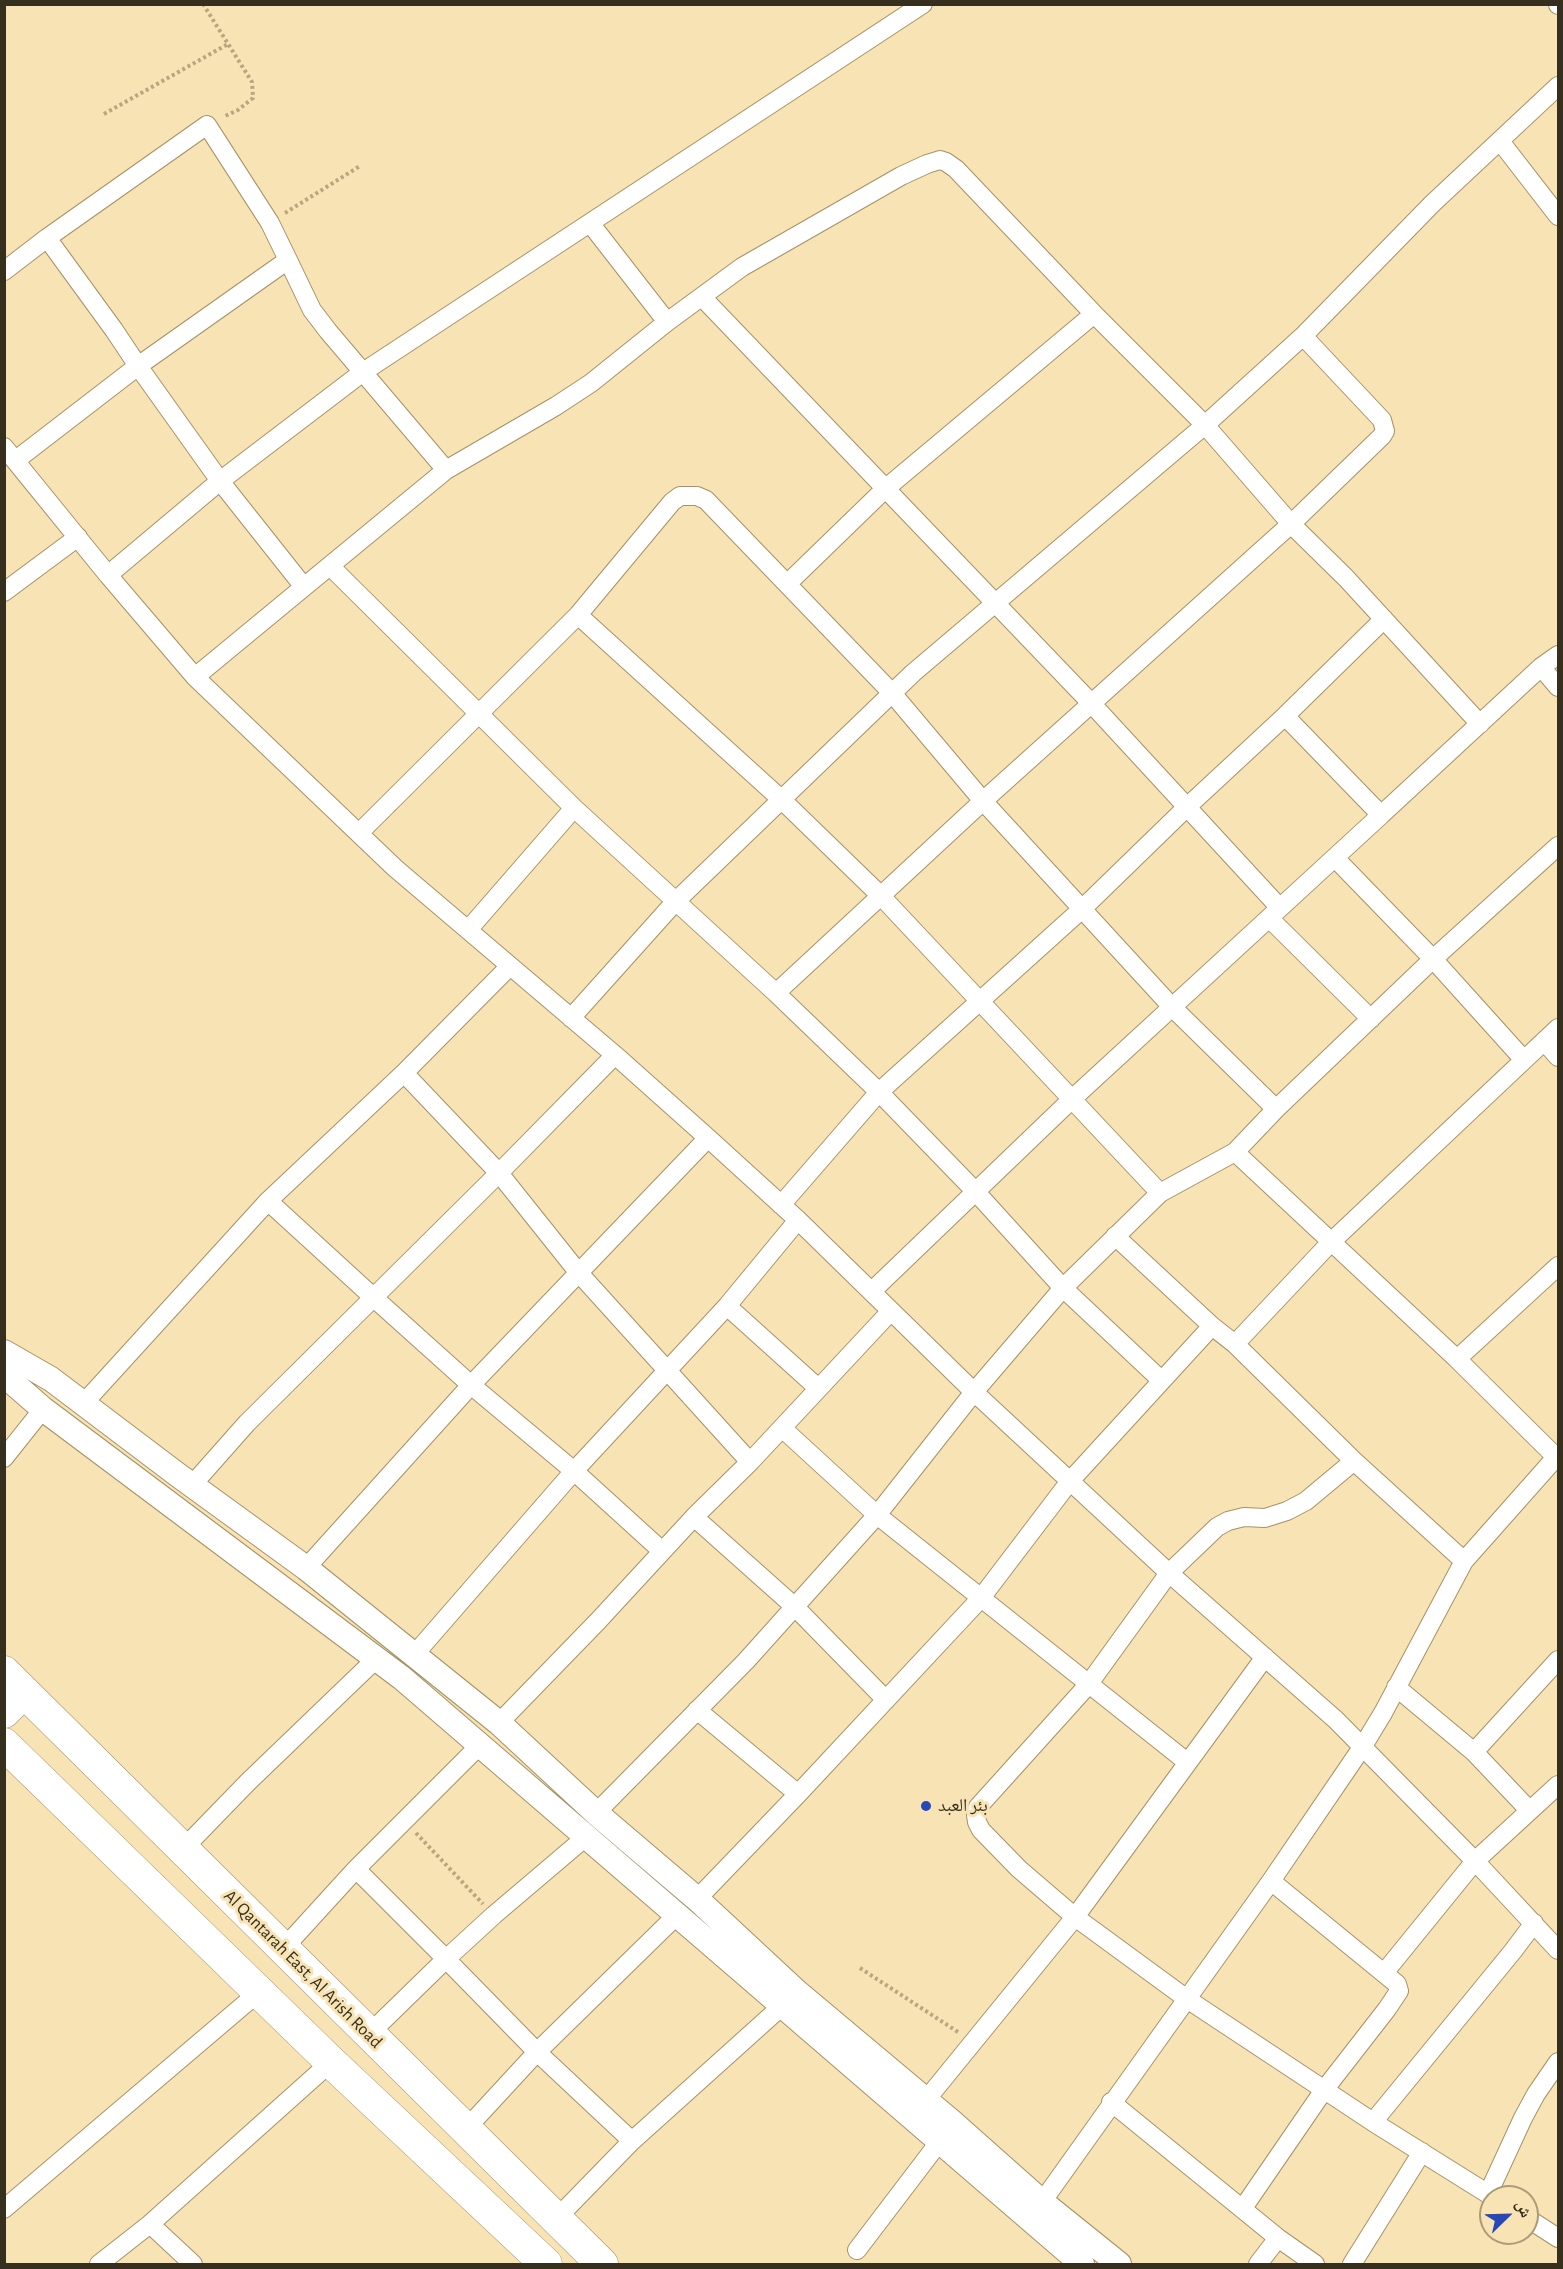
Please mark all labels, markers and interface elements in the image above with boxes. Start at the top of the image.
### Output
place label: بئر العبد [938,1795,988,1817]
marker: بئر العبد [919,1799,933,1813]
street label: Al Qantarah East, Al Arish Road [219,1885,387,2053]
north arrow [1479,2185,1539,2245]
text: ش [1513,2198,1534,2220]

